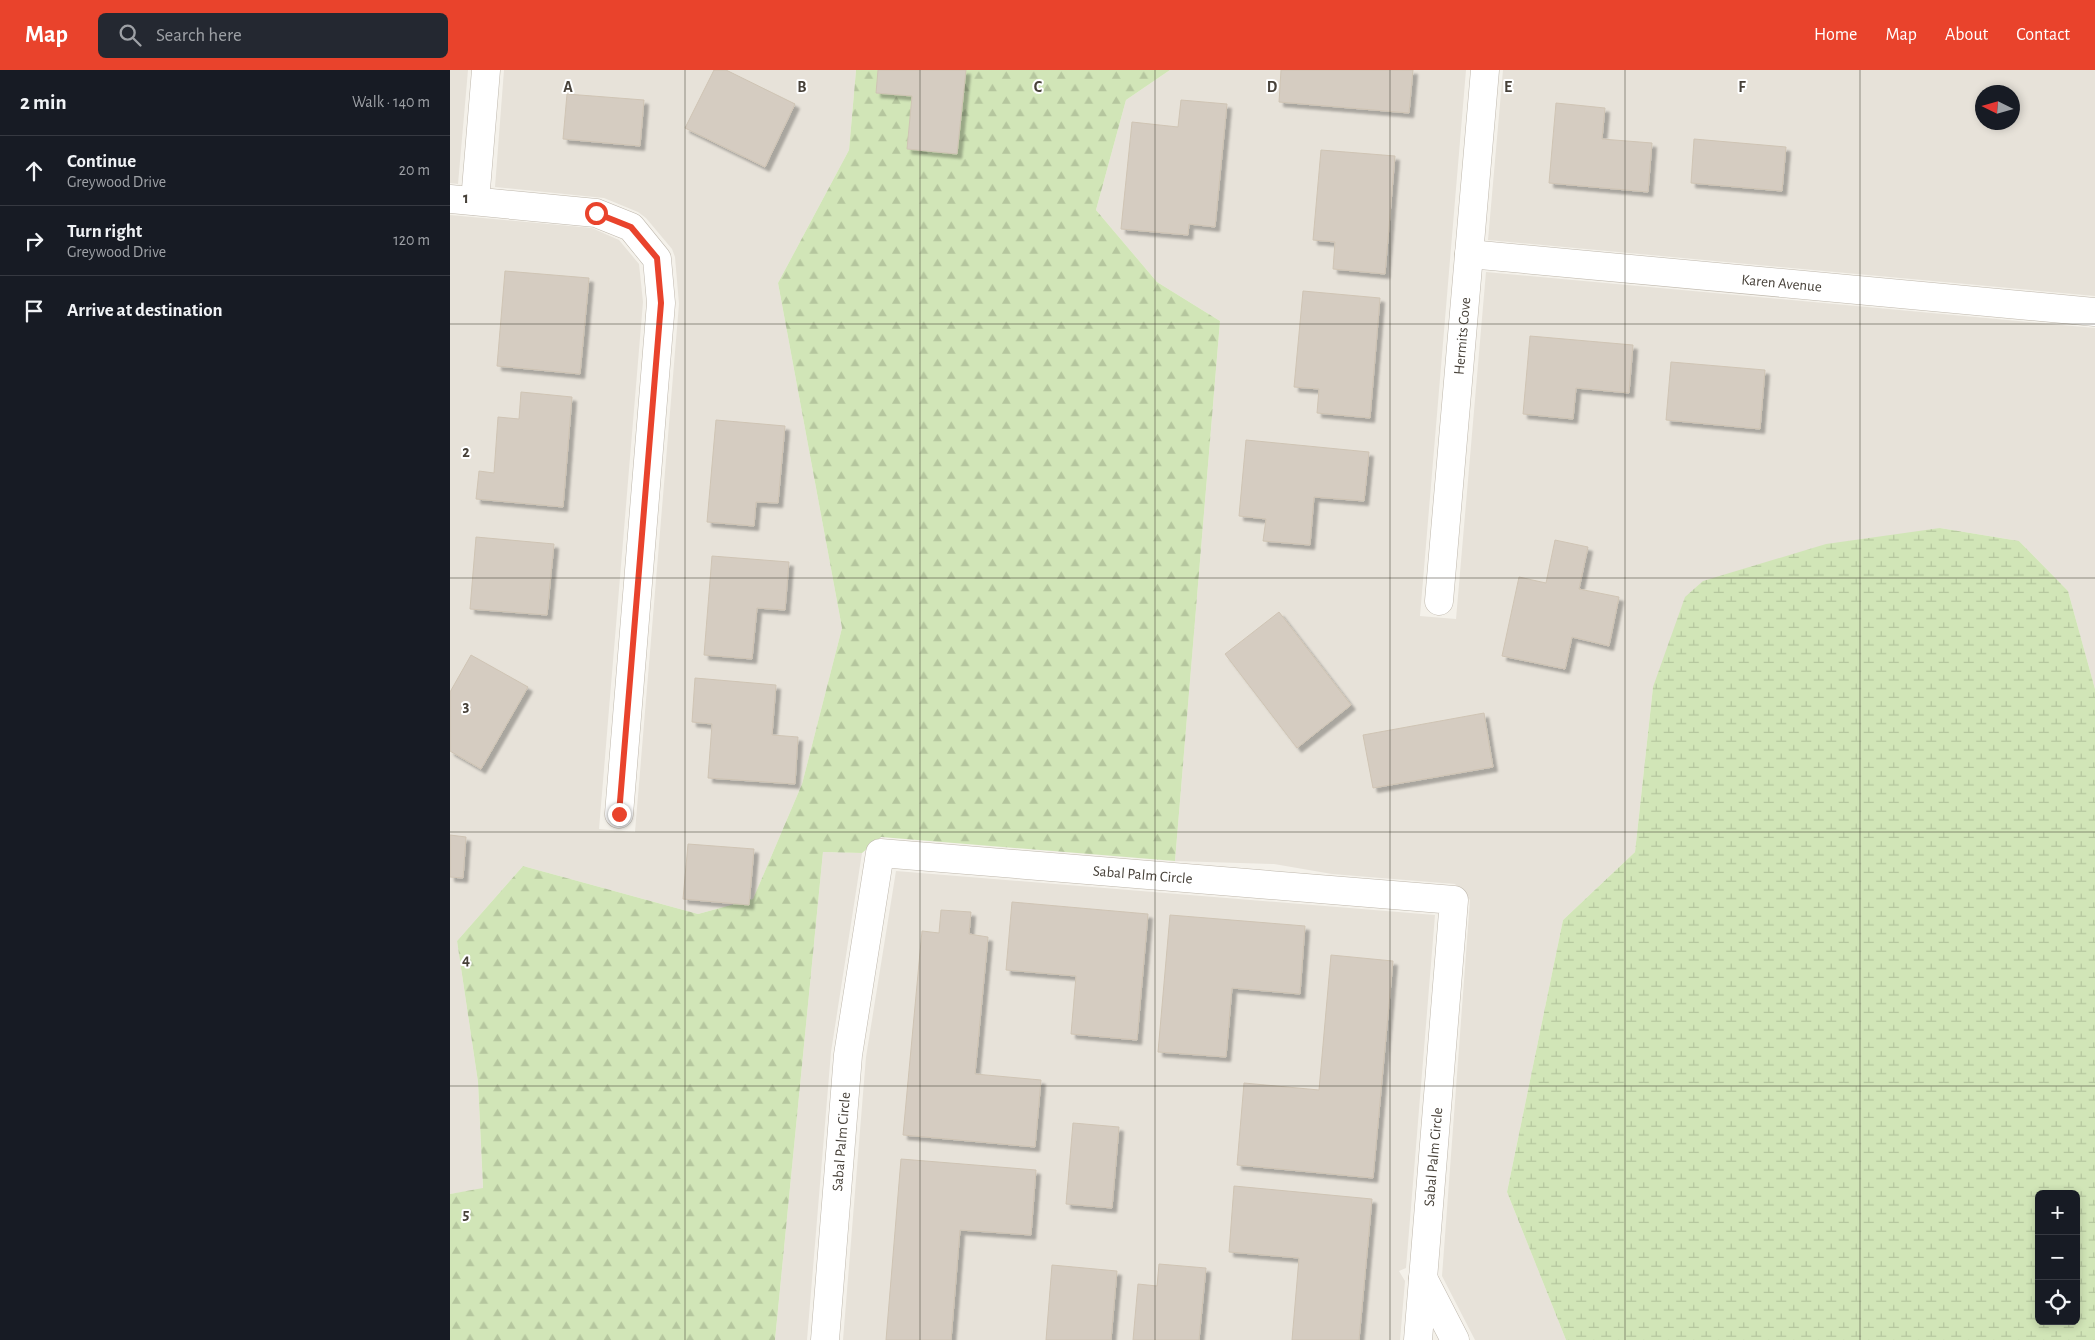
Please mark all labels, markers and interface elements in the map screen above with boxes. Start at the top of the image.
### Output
search box [98,13,448,58]
icon: search [116,21,144,49]
text: Map [25,23,68,47]
text: Search here [156,26,242,45]
text: Home [1814,26,1857,44]
text: Map [1885,26,1917,44]
text: About [1945,26,1988,44]
text: Contact [2016,26,2070,44]
text: A [563,79,573,95]
text: B [797,79,807,95]
text: C [1034,79,1043,95]
text: D [1267,79,1278,95]
text: E [1504,79,1512,95]
text: F [1738,79,1746,95]
north arrow [1975,85,2020,130]
text: 2 min [20,92,67,113]
text: Walk · 140 m [352,94,430,110]
text: Continue [67,152,136,171]
icon: ahead [20,157,48,185]
text: 20 m [399,162,430,178]
text: Greywood Drive [67,174,166,190]
text: 1 [463,190,469,206]
route start [585,202,608,225]
text: Turn right [67,222,142,241]
icon: right [20,227,48,255]
text: 120 m [393,232,430,248]
text: Greywood Drive [67,244,166,260]
street label: Karen Avenue [1741,272,1823,295]
street label: Hermits Cove [1452,296,1473,376]
icon: arrive [20,297,48,325]
text: Arrive at destination [67,301,223,320]
text: 2 [462,444,470,460]
text: 3 [463,698,470,714]
route end [608,803,631,826]
street label: Sabal Palm Circle [1092,863,1193,887]
text: 4 [462,952,470,968]
street label: Sabal Palm Circle [830,1091,853,1192]
street label: Sabal Palm Circle [1422,1107,1445,1207]
map controls [2035,1190,2080,1325]
button: + [2035,1190,2080,1235]
text: 5 [463,1206,470,1222]
button: − [2035,1235,2080,1280]
button: locate [2035,1280,2080,1325]

